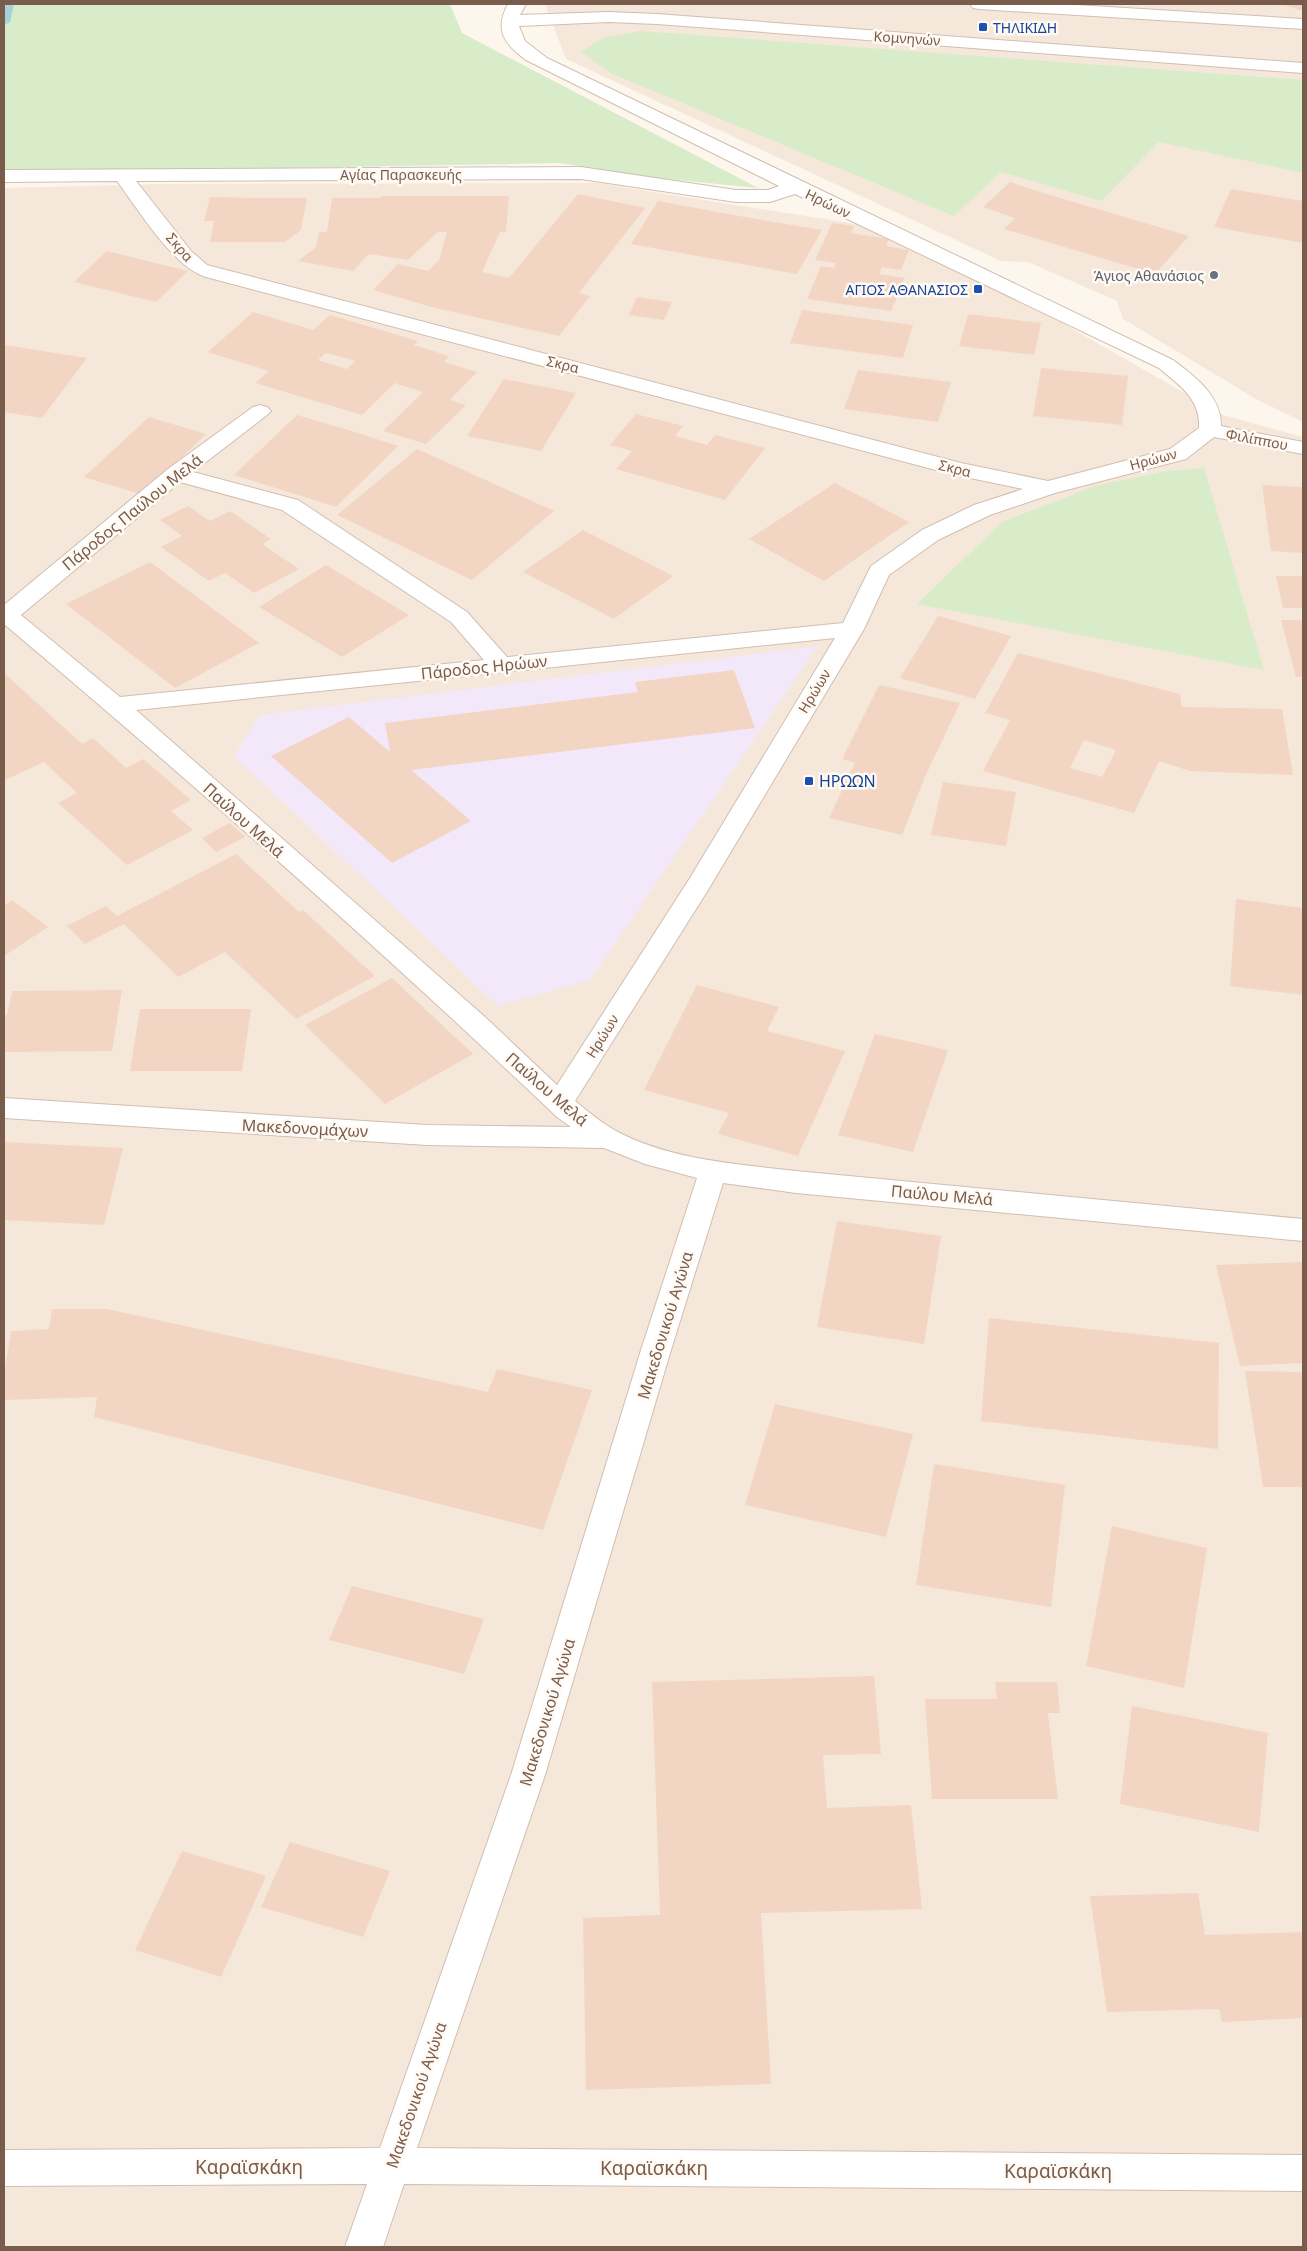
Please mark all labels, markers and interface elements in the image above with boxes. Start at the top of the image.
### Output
place label: ΤΗΛΙΚΙΔΗ [993,18,1057,37]
marker: ΤΗΛΙΚΙΔΗ [977,21,989,33]
street label: Κομνηνών [873,26,941,50]
street label: Αγίας Παρασκευής [340,165,462,184]
street label: Ηρώων [802,184,854,222]
street label: Σκρα [162,228,198,266]
place label: Άγιος Αθανάσιος [1094,266,1204,285]
marker: Άγιος Αθανάσιος [1208,269,1220,281]
place label: ΑΓΙΟΣ ΑΘΑΝΑΣΙΟΣ [845,280,968,299]
marker: ΑΓΙΟΣ ΑΘΑΝΑΣΙΟΣ [972,283,984,295]
street label: Σκρα [545,351,581,377]
street label: Φιλίππου [1224,424,1290,454]
street label: Ηρώων [1127,444,1179,474]
street label: Πάροδος Παύλου Μελά [57,449,207,575]
street label: Σκρα [937,455,973,481]
street label: Πάροδος Ηρώων [420,649,548,685]
street label: Ηρώων [793,665,835,717]
place label: ΗΡΩΩΝ [819,770,876,792]
marker: ΗΡΩΩΝ [803,775,815,787]
street label: Παύλου Μελά [199,778,289,862]
street label: Ηρώων [581,1011,623,1061]
street label: Παύλου Μελά [501,1047,593,1131]
street label: Μακεδονομάχων [241,1114,369,1142]
street label: Παύλου Μελά [890,1180,994,1210]
street label: Μακεδονικού Αγώνα [632,1248,698,1402]
street label: Μακεδονικού Αγώνα [514,1635,580,1789]
street label: Μακεδονικού Αγώνα [381,2019,451,2171]
street label: Καραϊσκάκη [195,2154,303,2180]
street label: Καραϊσκάκη [600,2155,708,2181]
street label: Καραϊσκάκη [1004,2158,1112,2184]

